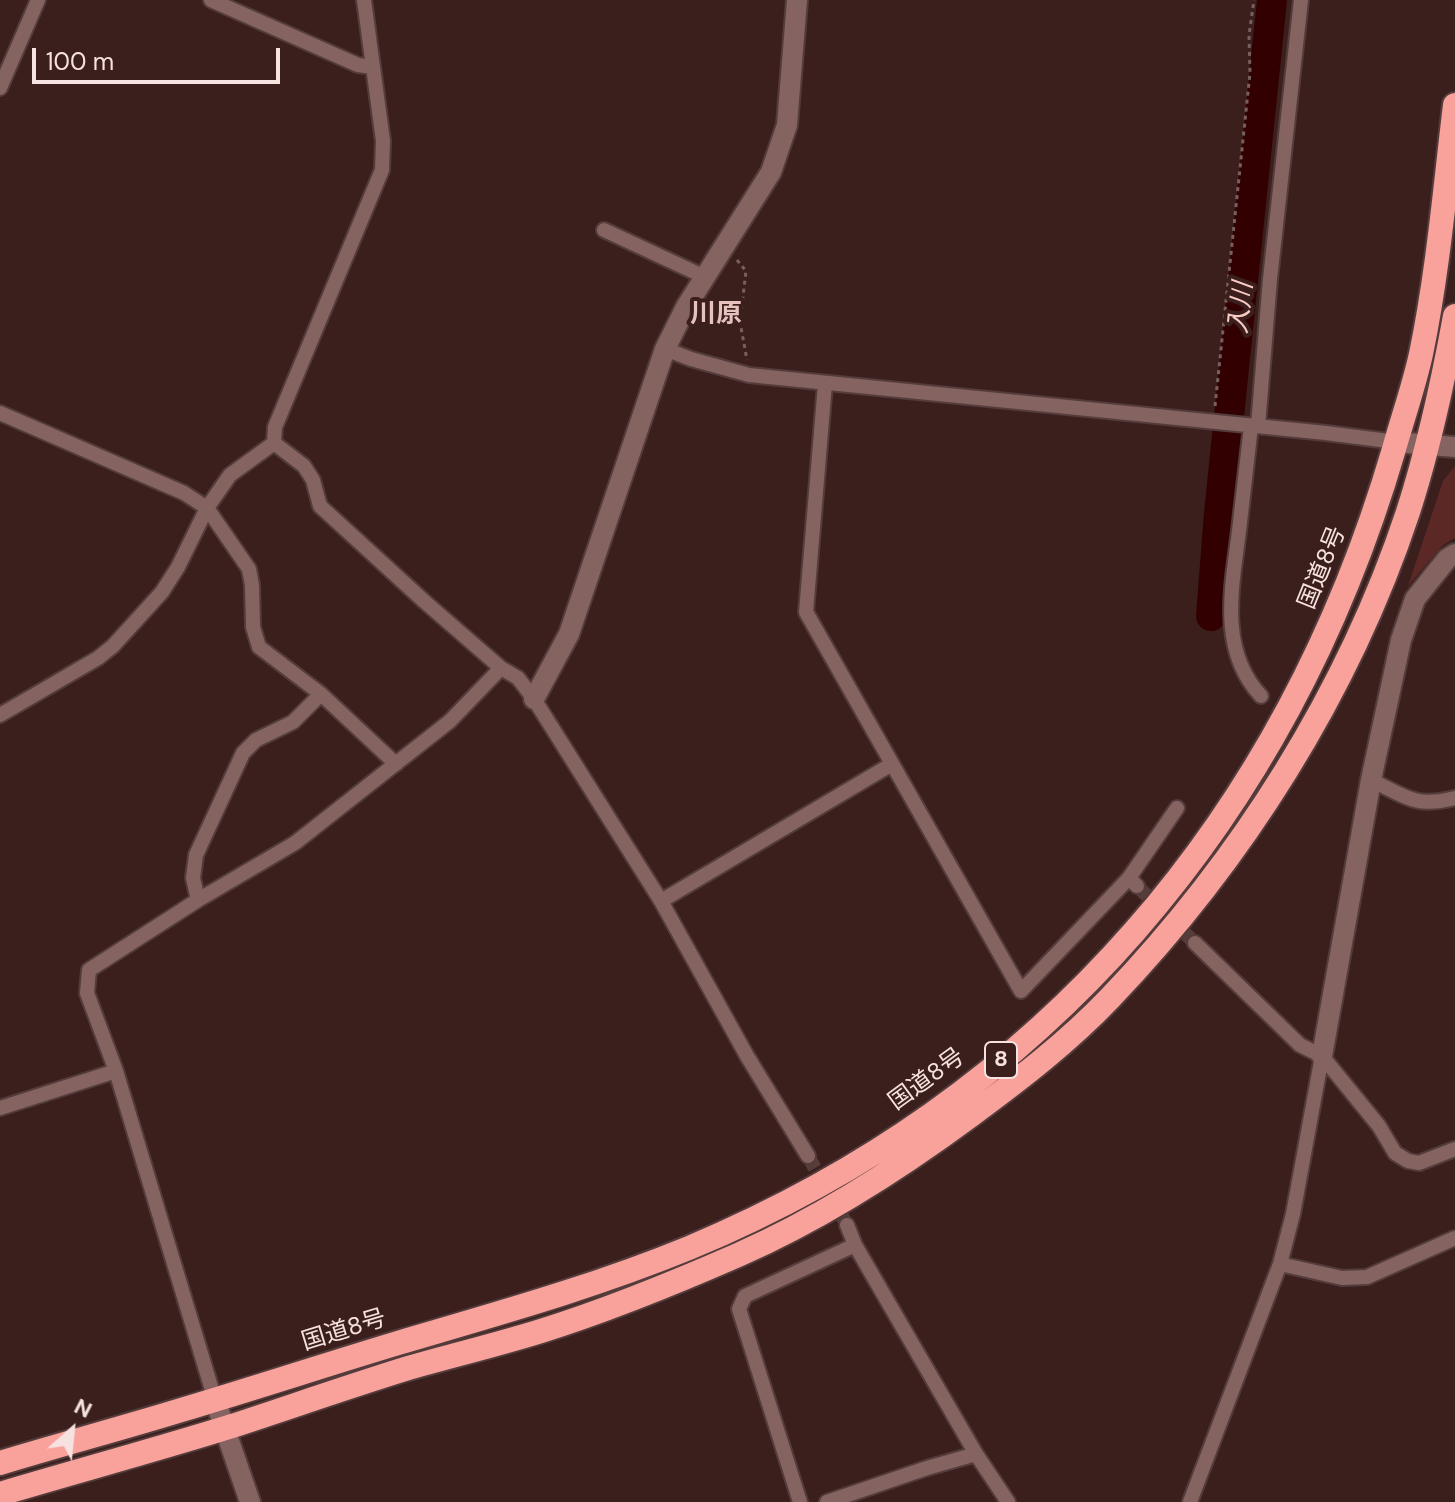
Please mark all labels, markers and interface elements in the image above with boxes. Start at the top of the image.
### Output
scale bar [36,32,284,82]
text: 100 m [46,46,114,77]
water label: 入川 [1224,281,1260,335]
district label: 川原 [690,299,742,331]
street label: 国道8号 [1293,522,1353,614]
road number: 8 [985,1042,1017,1078]
street label: 国道8号 [884,1043,970,1117]
street label: 国道8号 [298,1305,390,1357]
north arrow [32,1390,112,1470]
text: N [69,1392,97,1425]

